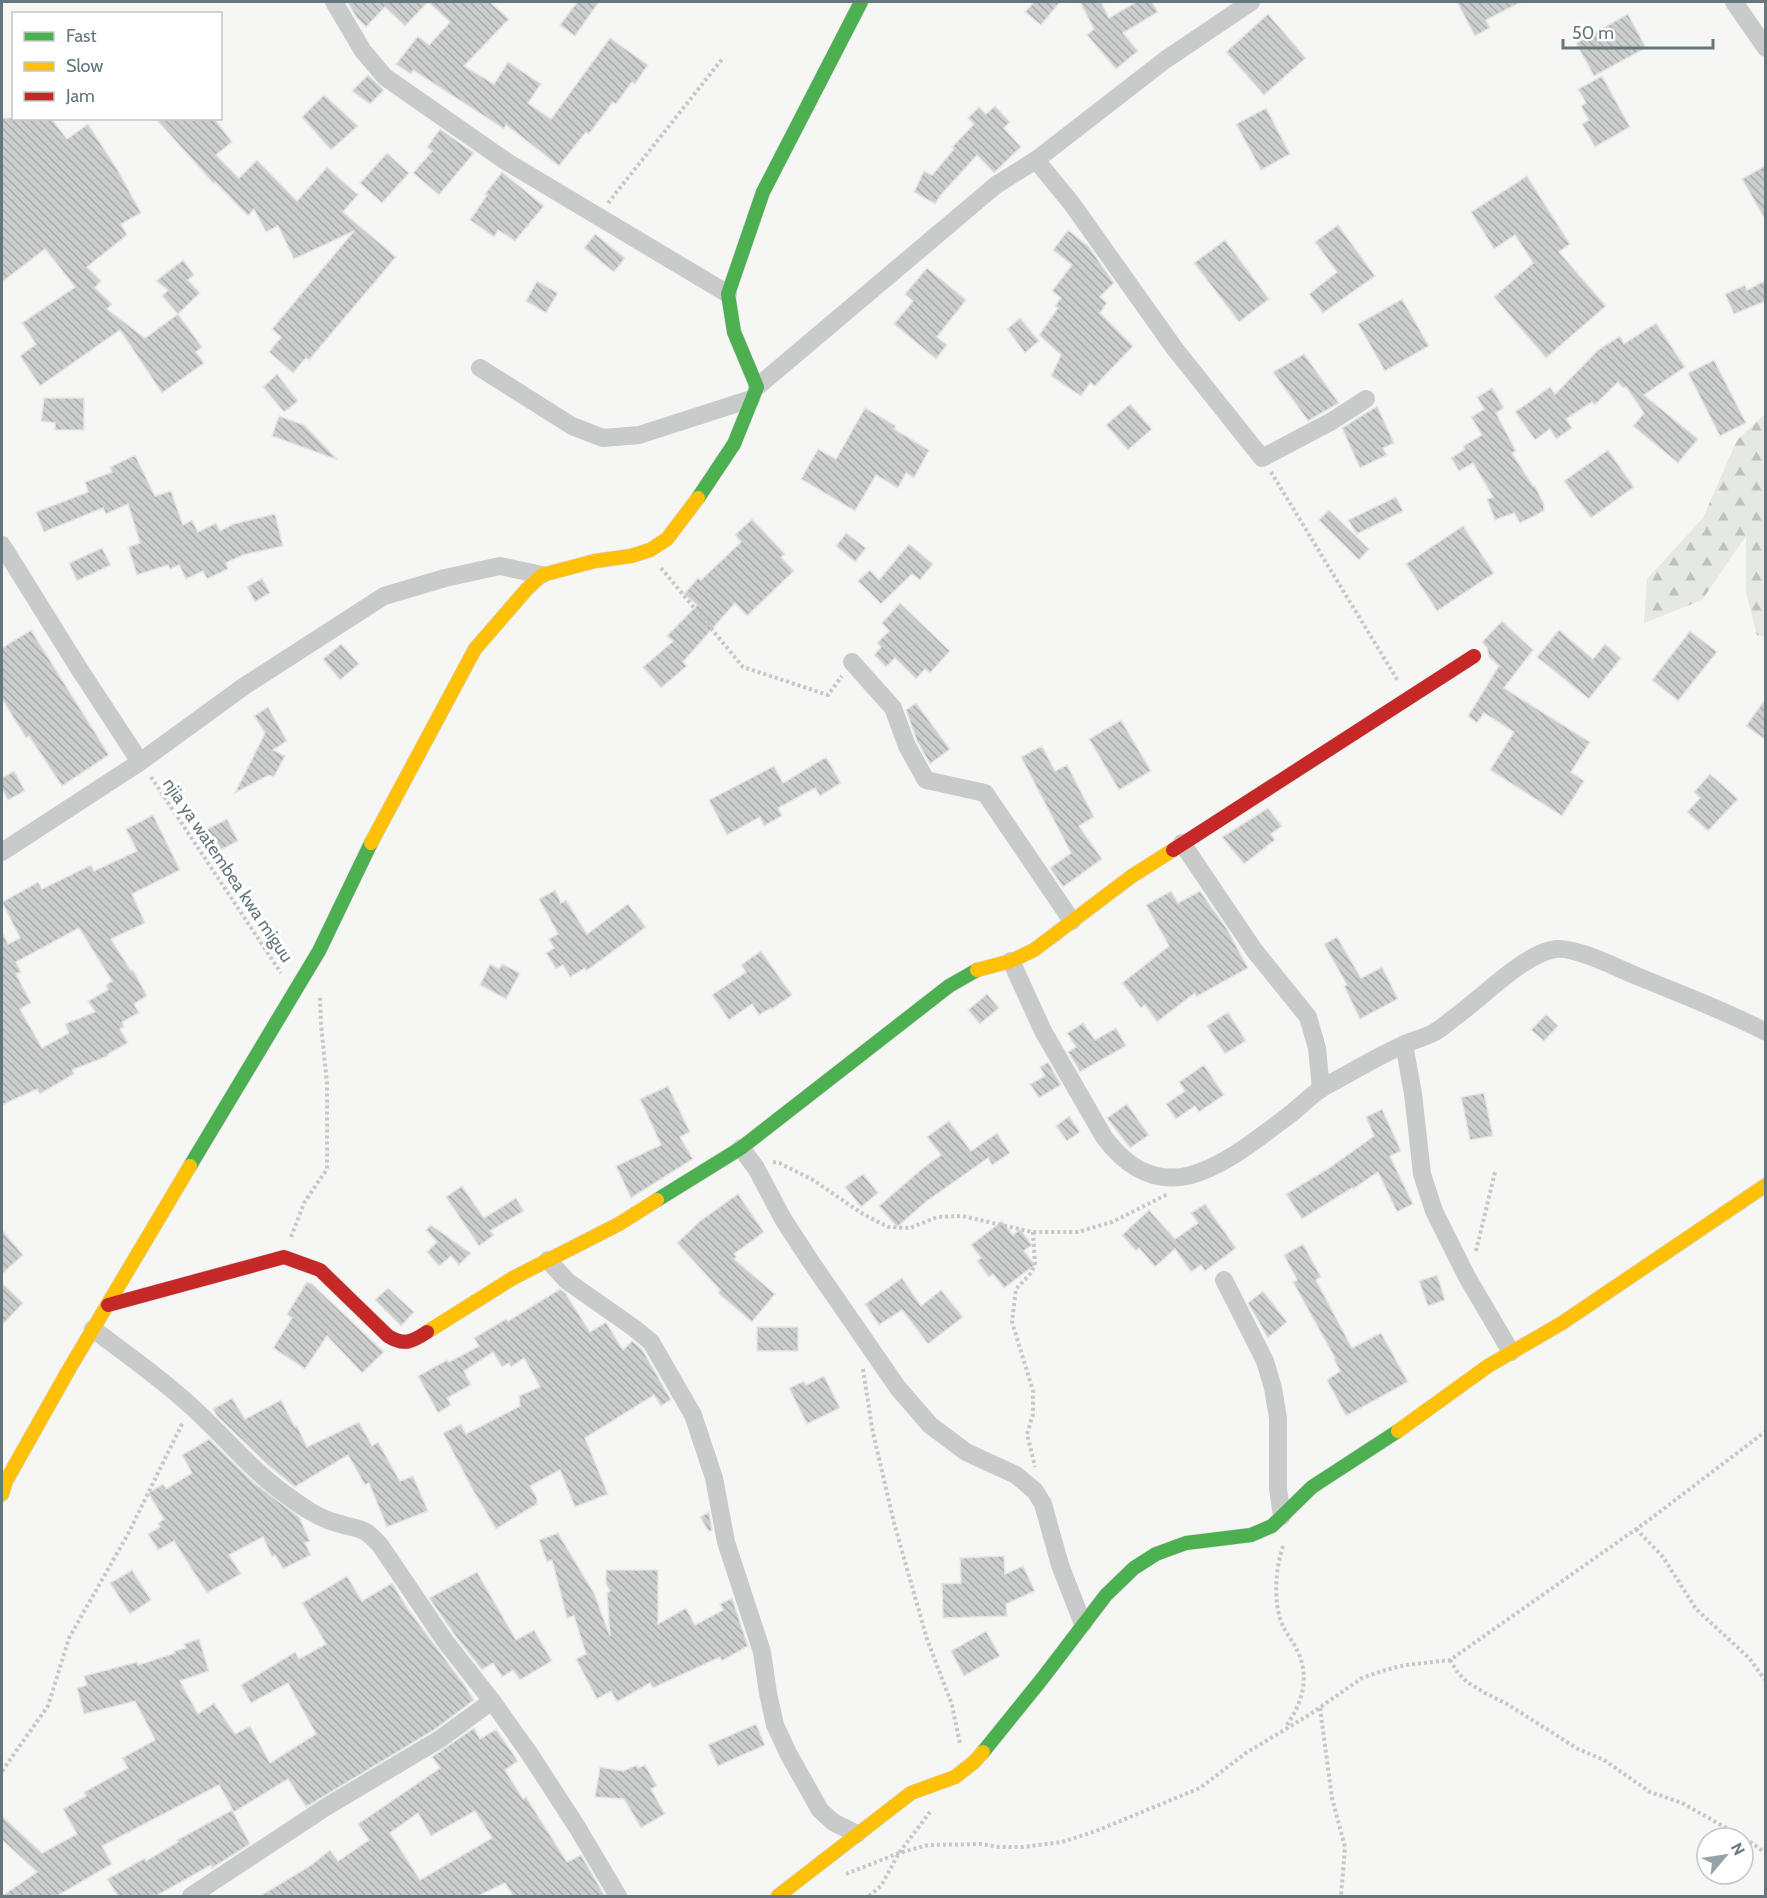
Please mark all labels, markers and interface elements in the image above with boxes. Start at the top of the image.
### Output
legend [12,12,222,120]
scale bar [1563,12,1713,50]
text: 50 m [1572,22,1614,44]
text: Fast [66,25,97,47]
text: Slow [66,55,103,77]
text: Jam [65,85,95,107]
street label: njia ya watembea kwa miguu [158,774,298,966]
north arrow [1695,1826,1755,1886]
text: N [1727,1839,1749,1859]

